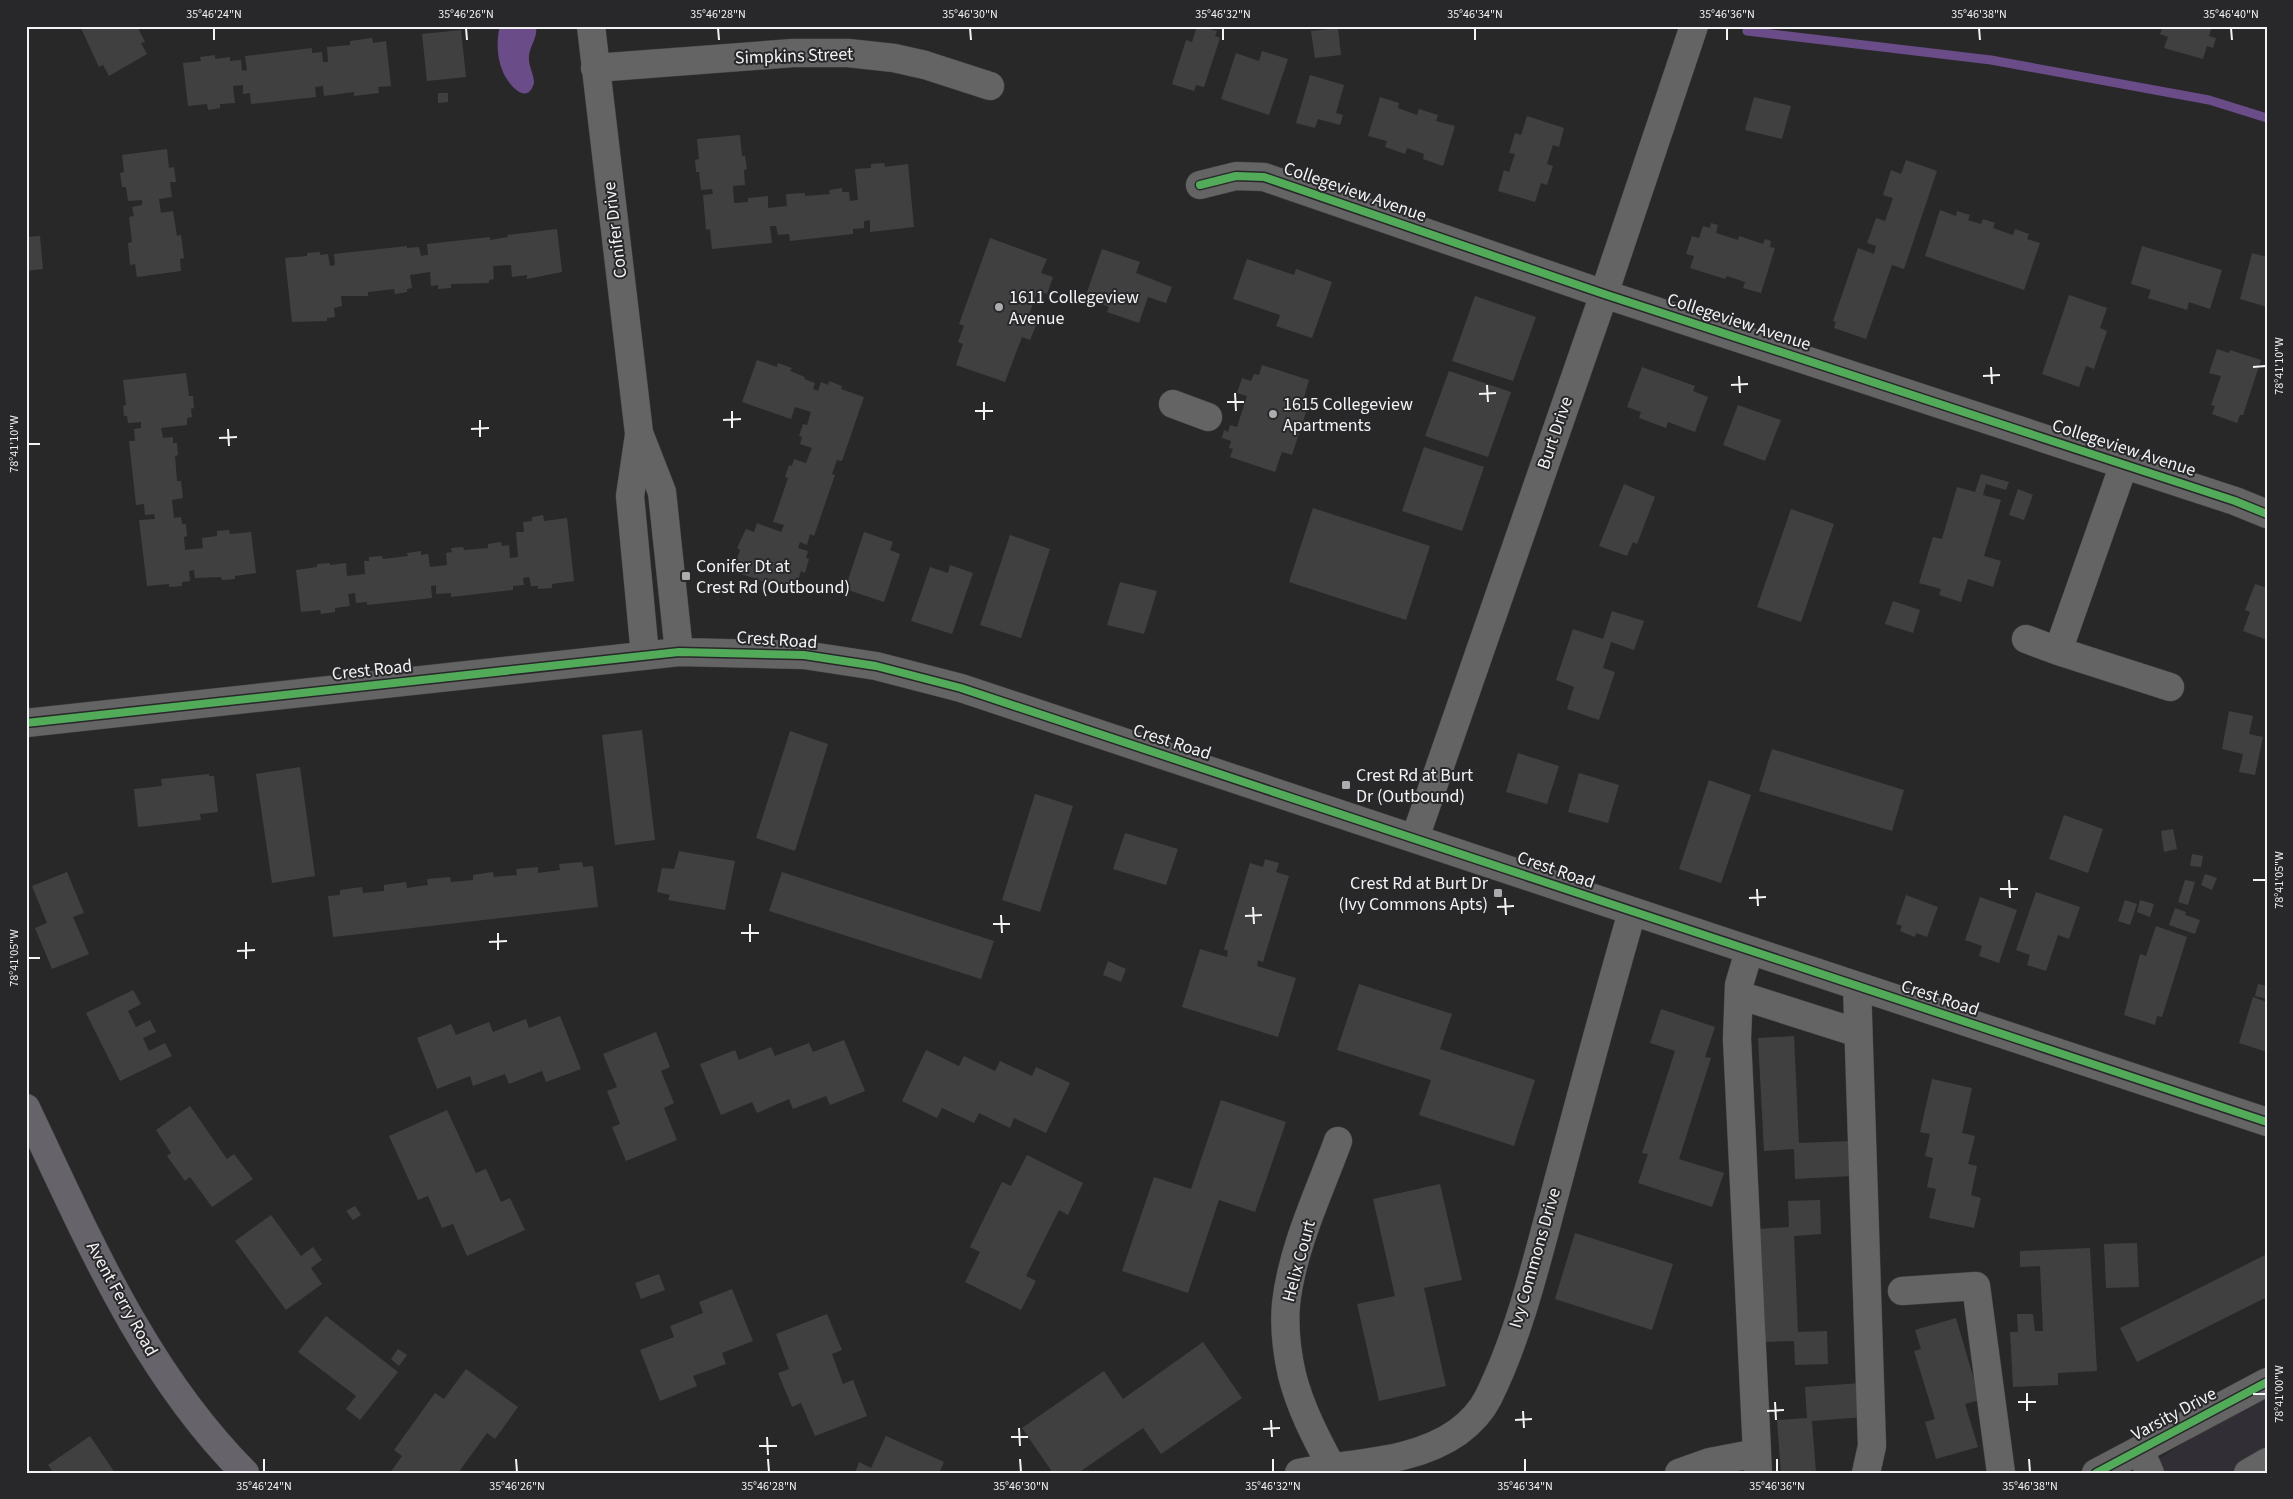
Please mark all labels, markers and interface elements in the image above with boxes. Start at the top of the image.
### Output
text: 35°46'24"N [186,6,242,23]
text: 35°46'26"N [438,6,494,23]
text: 35°46'28"N [690,6,746,23]
text: 35°46'30"N [942,6,998,23]
text: 35°46'32"N [1195,6,1251,23]
text: 35°46'34"N [1447,6,1503,23]
text: 35°46'36"N [1699,6,1755,23]
text: 35°46'38"N [1951,6,2007,23]
text: 35°46'40"N [2203,6,2259,23]
street label: Simpkins Street [734,41,854,71]
street label: Collegeview Avenue [1280,156,1430,228]
street label: Conifer Drive [597,180,633,280]
place label: 1611 Collegeview Avenue [1009,285,1139,331]
street label: Collegeview Avenue [1664,287,1814,357]
marker: 1611 Collegeview Avenue [993,301,1005,313]
text: 78°41'10"W [2271,337,2288,395]
place label: 1615 Collegeview Apartments [1283,392,1413,438]
street label: Burt Drive [1531,393,1579,473]
marker: 1615 Collegeview Apartments [1267,408,1279,420]
street label: Collegeview Avenue [2049,413,2199,483]
text: 78°41'10"W [6,415,23,473]
place label: Conifer Dt at Crest Rd (Outbound) [696,554,850,600]
marker: Conifer Dt at Crest Rd (Outbound) [680,570,692,582]
street label: Crest Road [736,625,818,655]
street label: Crest Road [331,653,413,687]
street label: Crest Road [1130,718,1214,766]
place label: Crest Rd at Burt Dr (Outbound) [1356,763,1473,809]
marker: Crest Rd at Burt Dr (Outbound) [1340,779,1352,791]
street label: Crest Road [1514,845,1598,895]
text: 78°41'05"W [2271,851,2288,909]
place label: Crest Rd at Burt Dr (Ivy Commons Apts) [1338,871,1489,917]
marker: Crest Rd at Burt Dr (Ivy Commons Apts) [1492,887,1504,899]
text: 78°41'05"W [6,929,23,987]
street label: Crest Road [1898,974,1982,1022]
street label: Ivy Commons Drive [1503,1185,1567,1331]
street label: Helix Court [1276,1217,1322,1305]
street label: Avent Ferry Road [80,1237,164,1361]
text: 78°41'00"W [2271,1365,2288,1423]
street label: Varsity Drive [2127,1381,2221,1447]
text: 35°46'24"N [236,1478,292,1495]
text: 35°46'26"N [489,1478,545,1495]
text: 35°46'28"N [741,1478,797,1495]
text: 35°46'30"N [993,1478,1049,1495]
text: 35°46'32"N [1245,1478,1301,1495]
text: 35°46'34"N [1497,1478,1553,1495]
text: 35°46'36"N [1749,1478,1805,1495]
text: 35°46'38"N [2002,1478,2058,1495]

